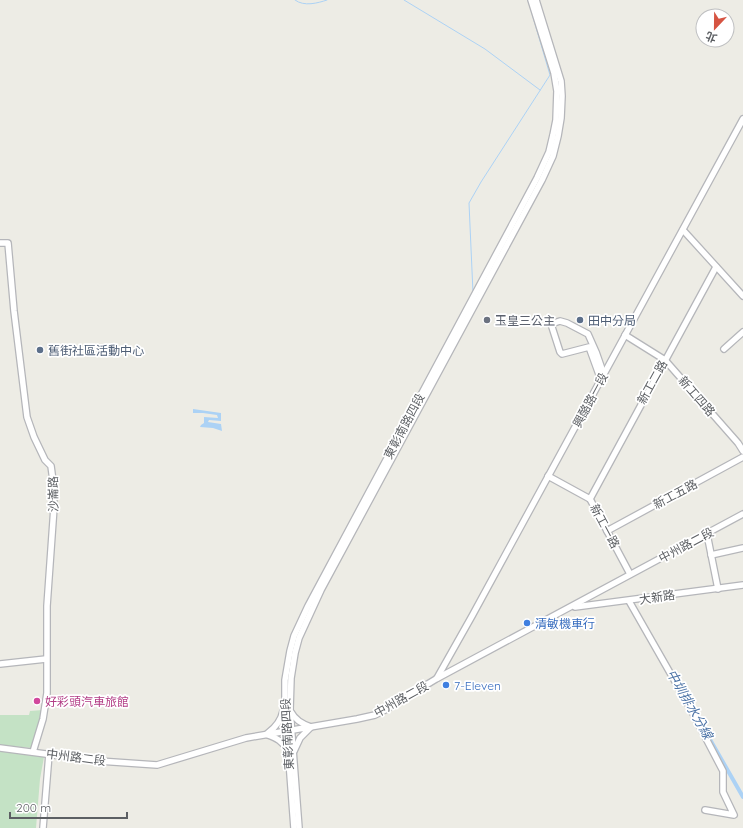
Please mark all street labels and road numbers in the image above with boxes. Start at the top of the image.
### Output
street label: 新工二路 [634,357,670,407]
street label: 興酪路一段 [569,370,611,430]
street label: 新工四路 [676,373,718,419]
street label: 東彰南路四段 [380,391,428,461]
street label: 沙崙路 [45,476,61,512]
street label: 新工五路 [650,476,700,512]
street label: 新工一路 [587,501,623,551]
street label: 中州路二段 [656,524,716,566]
street label: 大新路 [638,587,676,607]
street label: 中州路二段 [371,678,431,720]
street label: 東彰南路四段 [278,698,296,770]
street label: 中州路二段 [45,746,107,768]

